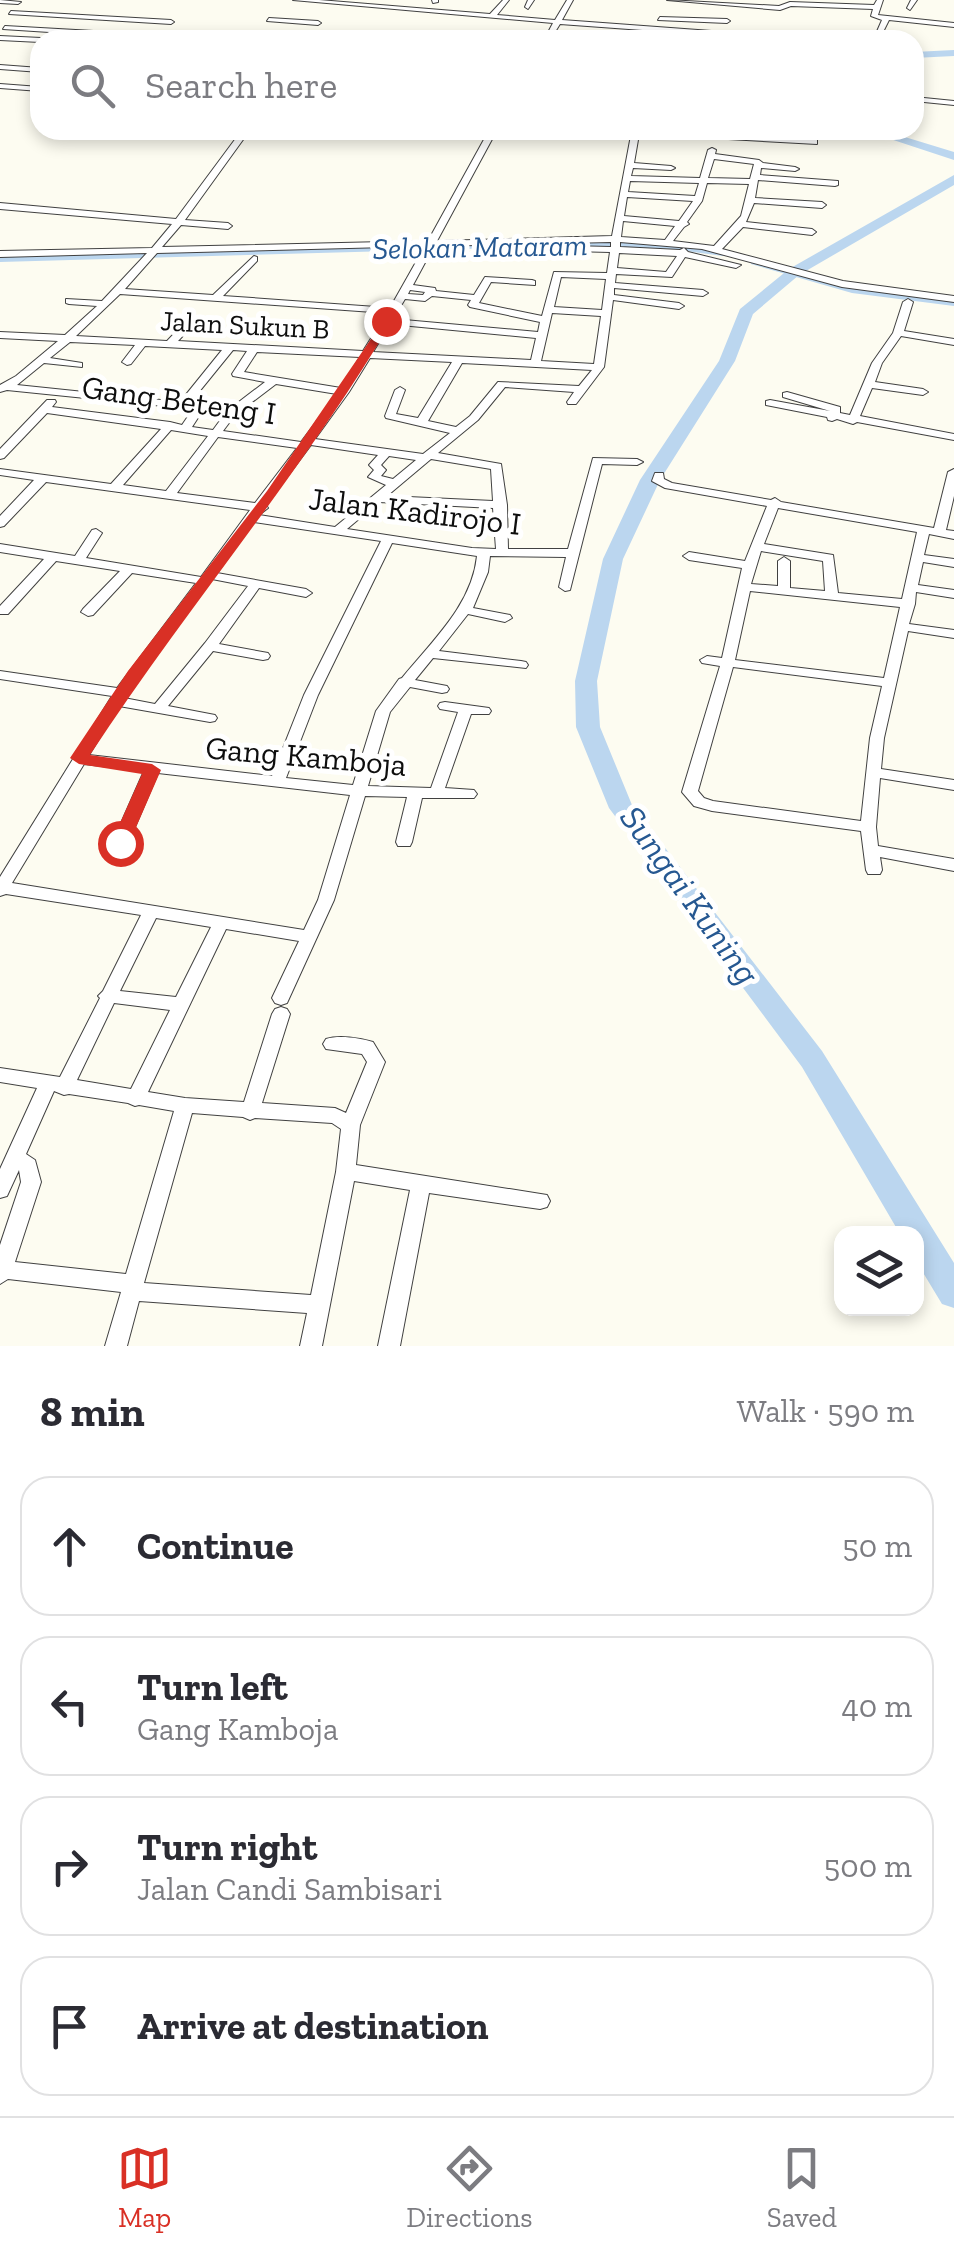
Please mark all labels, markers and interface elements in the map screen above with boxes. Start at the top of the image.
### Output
search box [30,30,924,140]
icon: search [65,58,120,113]
text: Search here [145,62,337,108]
water label: Selokan Mataram [372,227,588,267]
route end [364,299,410,345]
street label: Jalan Sukun B [160,304,330,346]
street label: Gang Beteng I [80,368,278,432]
street label: Jalan Kadirojo I [307,479,523,543]
street label: Gang Kamboja [204,728,408,784]
water label: Sungai Kuning [611,798,769,993]
route start [98,821,144,867]
map controls [834,1226,924,1316]
button: layers [834,1226,924,1316]
text: 8 min [40,1386,145,1437]
text: Walk · 590 m [737,1392,914,1430]
icon: ahead [42,1519,97,1574]
text: Continue [137,1523,294,1569]
text: 50 m [842,1527,912,1565]
text: Turn left [137,1664,288,1710]
icon: left [42,1679,97,1734]
text: 40 m [841,1687,912,1725]
text: Gang Kamboja [137,1710,338,1748]
text: Turn right [137,1824,317,1870]
icon: right [42,1839,97,1894]
text: 500 m [824,1847,912,1885]
text: Jalan Candi Sambisari [137,1870,442,1908]
icon: arrive [42,1999,97,2054]
text: Arrive at destination [137,2003,488,2049]
tab: Map [117,2141,172,2234]
tab: Directions [406,2141,533,2234]
tab: Saved [767,2141,837,2234]

